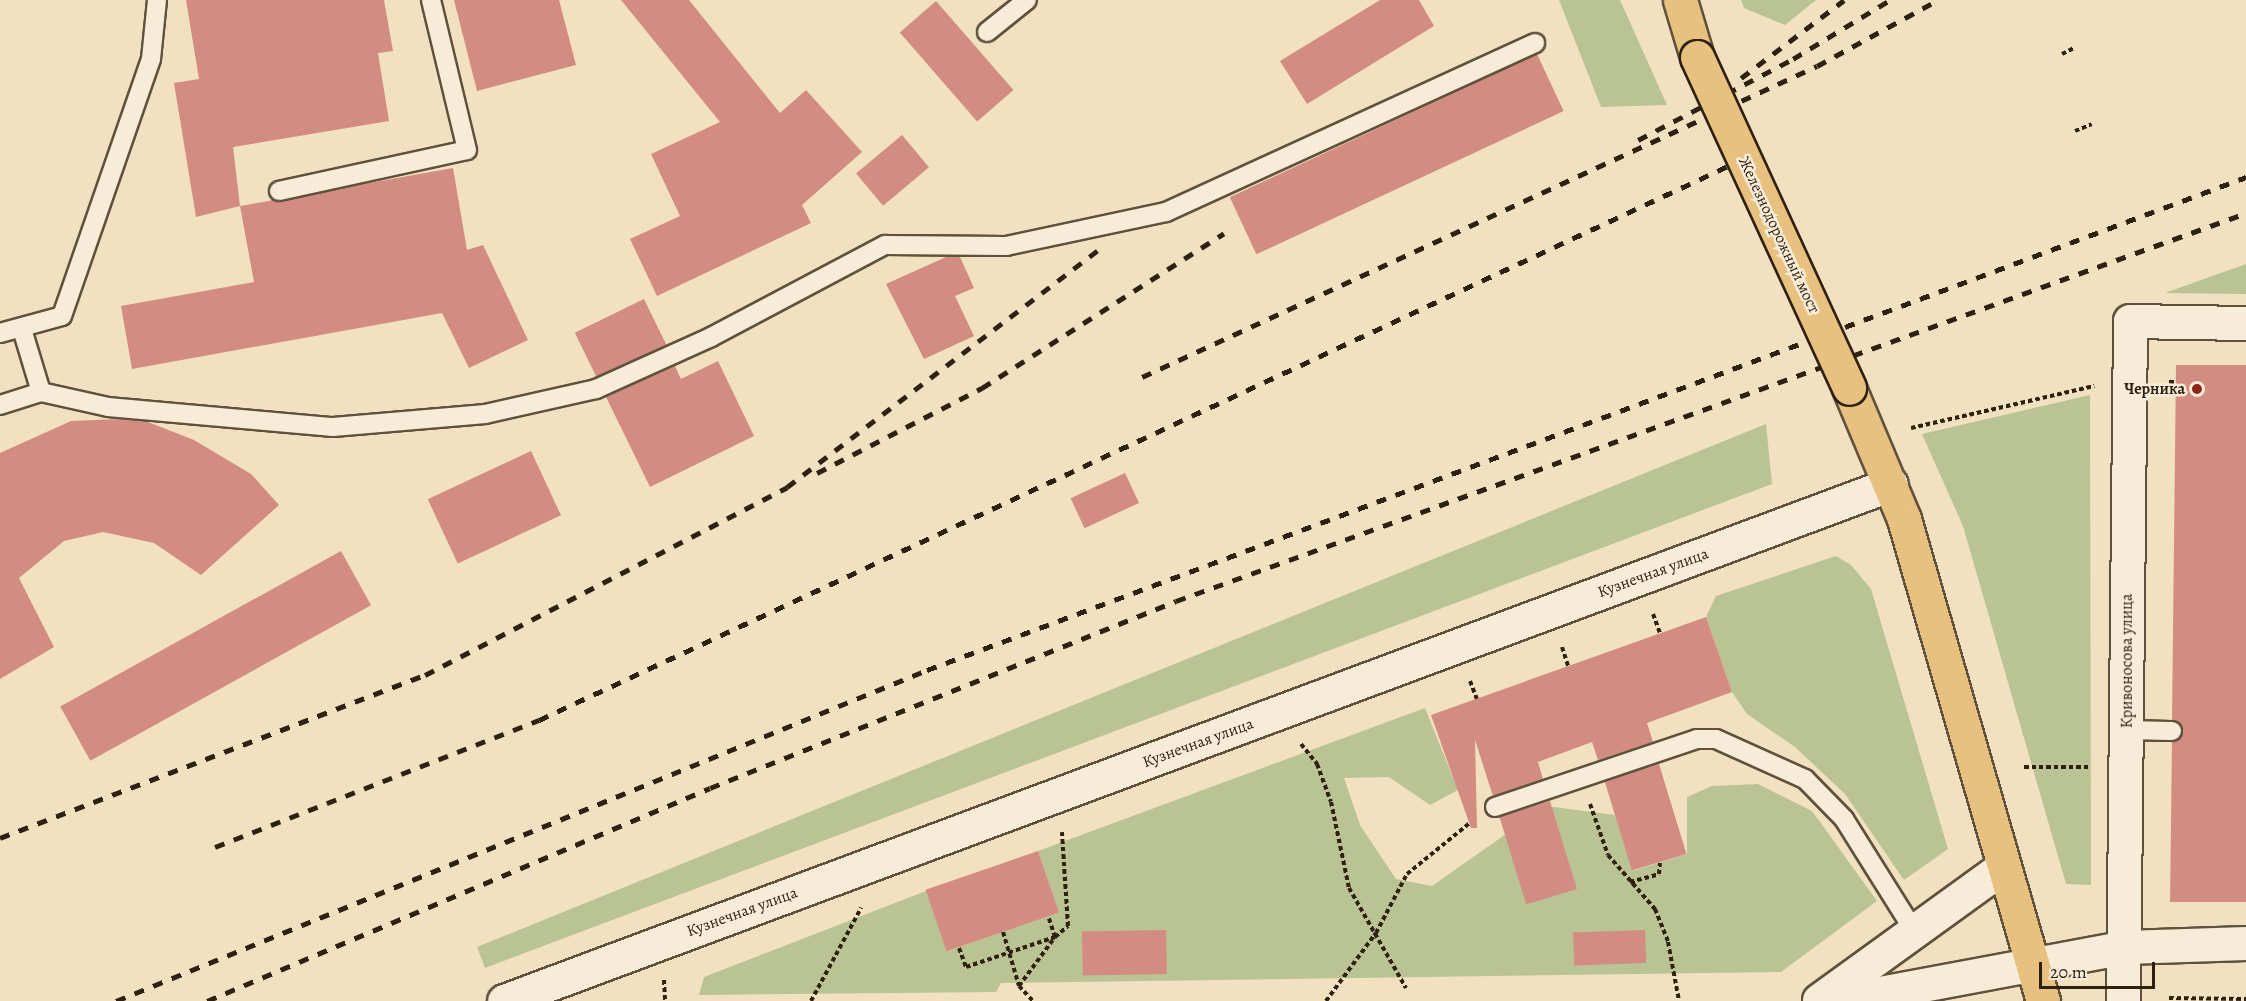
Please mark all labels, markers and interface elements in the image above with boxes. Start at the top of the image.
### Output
street label: Железнодорожный мост [1734,154,1824,316]
place label: Черника [2124,379,2185,399]
marker: Черника [2190,382,2204,396]
street label: Кузнечная улица [1595,544,1711,602]
street label: Кривоносова улица [2117,594,2137,728]
street label: Кузнечная улица [1140,714,1256,772]
street label: Кузнечная улица [684,883,800,941]
scale bar [2042,950,2158,988]
text: 20 m [2050,960,2087,984]

